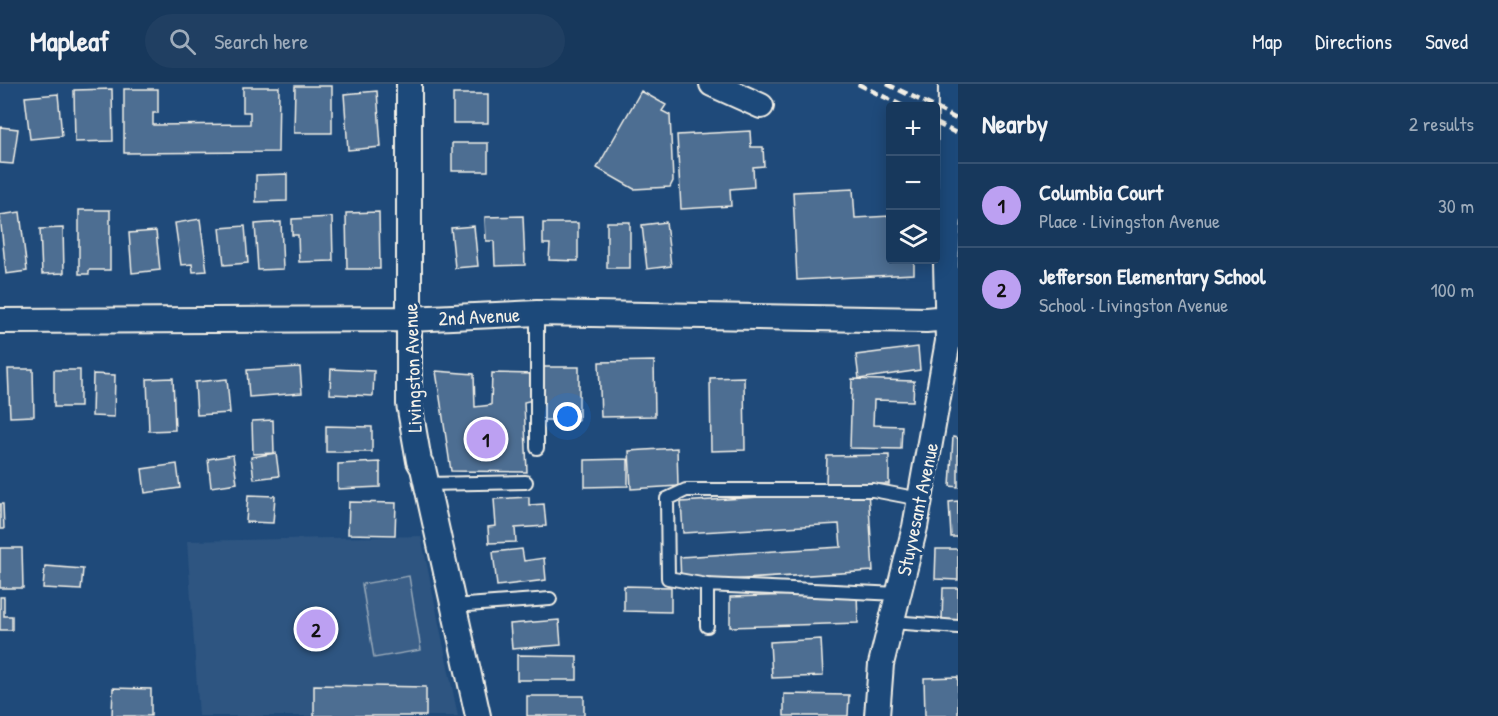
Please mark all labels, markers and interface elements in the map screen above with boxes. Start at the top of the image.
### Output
search box [145,14,565,68]
text: Mapleaf [30,22,109,60]
icon: search [166,25,199,58]
text: Search here [214,26,308,56]
text: Map [1252,27,1282,56]
text: Directions [1315,27,1392,56]
text: Saved [1425,27,1468,56]
map controls [886,102,940,264]
button: + [886,102,940,156]
text: Nearby [982,106,1048,141]
text: 2 results [1409,110,1474,137]
button: − [886,156,940,210]
text: Columbia Court [1039,177,1163,207]
text: 1 [998,192,1005,219]
text: 30 m [1438,192,1474,219]
text: Place · Livingston Avenue [1039,207,1220,234]
button: layers [886,210,940,264]
text: Jefferson Elementary School [1039,261,1266,291]
text: 2 [997,276,1006,303]
text: 100 m [1431,276,1474,303]
text: School · Livingston Avenue [1039,291,1228,318]
street label: 2nd Avenue [438,300,520,332]
street label: Livingston Avenue [396,303,428,433]
your location [553,402,582,431]
pin: 1 [466,416,506,462]
street label: Stuyvesant Avenue [890,440,944,578]
pin: 2 [296,606,336,652]

